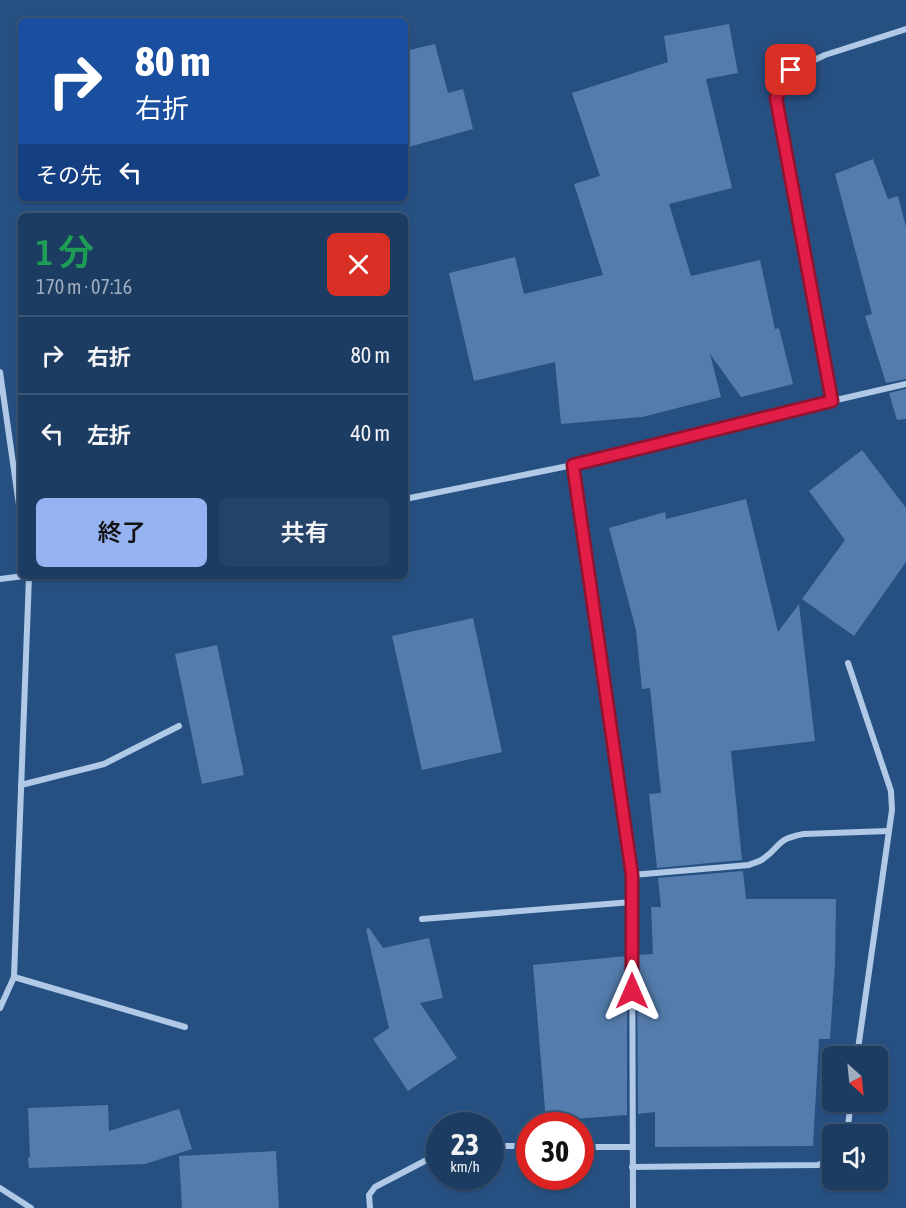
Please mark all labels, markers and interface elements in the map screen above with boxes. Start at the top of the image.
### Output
text: 80 m [135,37,210,85]
icon: right [36,42,114,120]
pin [765,44,816,95]
icon: arrive [774,53,807,86]
text: 右折 [135,93,189,124]
icon: left [114,156,147,189]
text: その先 [36,162,102,188]
text: 1 分 [36,231,94,273]
button: close [327,233,390,296]
text: 170 m · 07:16 [36,275,132,298]
icon: right [36,339,69,372]
text: 80 m [350,342,390,368]
text: 右折 [87,344,131,370]
icon: left [36,417,69,450]
text: 40 m [350,420,390,446]
text: 左折 [87,422,131,448]
button: 終了 [36,498,207,567]
button: 共有 [219,498,390,567]
position arrow [600,959,664,1023]
north arrow [822,1046,888,1112]
map controls [822,1046,888,1190]
speed limit sign: 30 [516,1112,594,1190]
button: sound [822,1124,888,1190]
text: 23 [451,1127,479,1161]
text: km/h [450,1158,480,1175]

